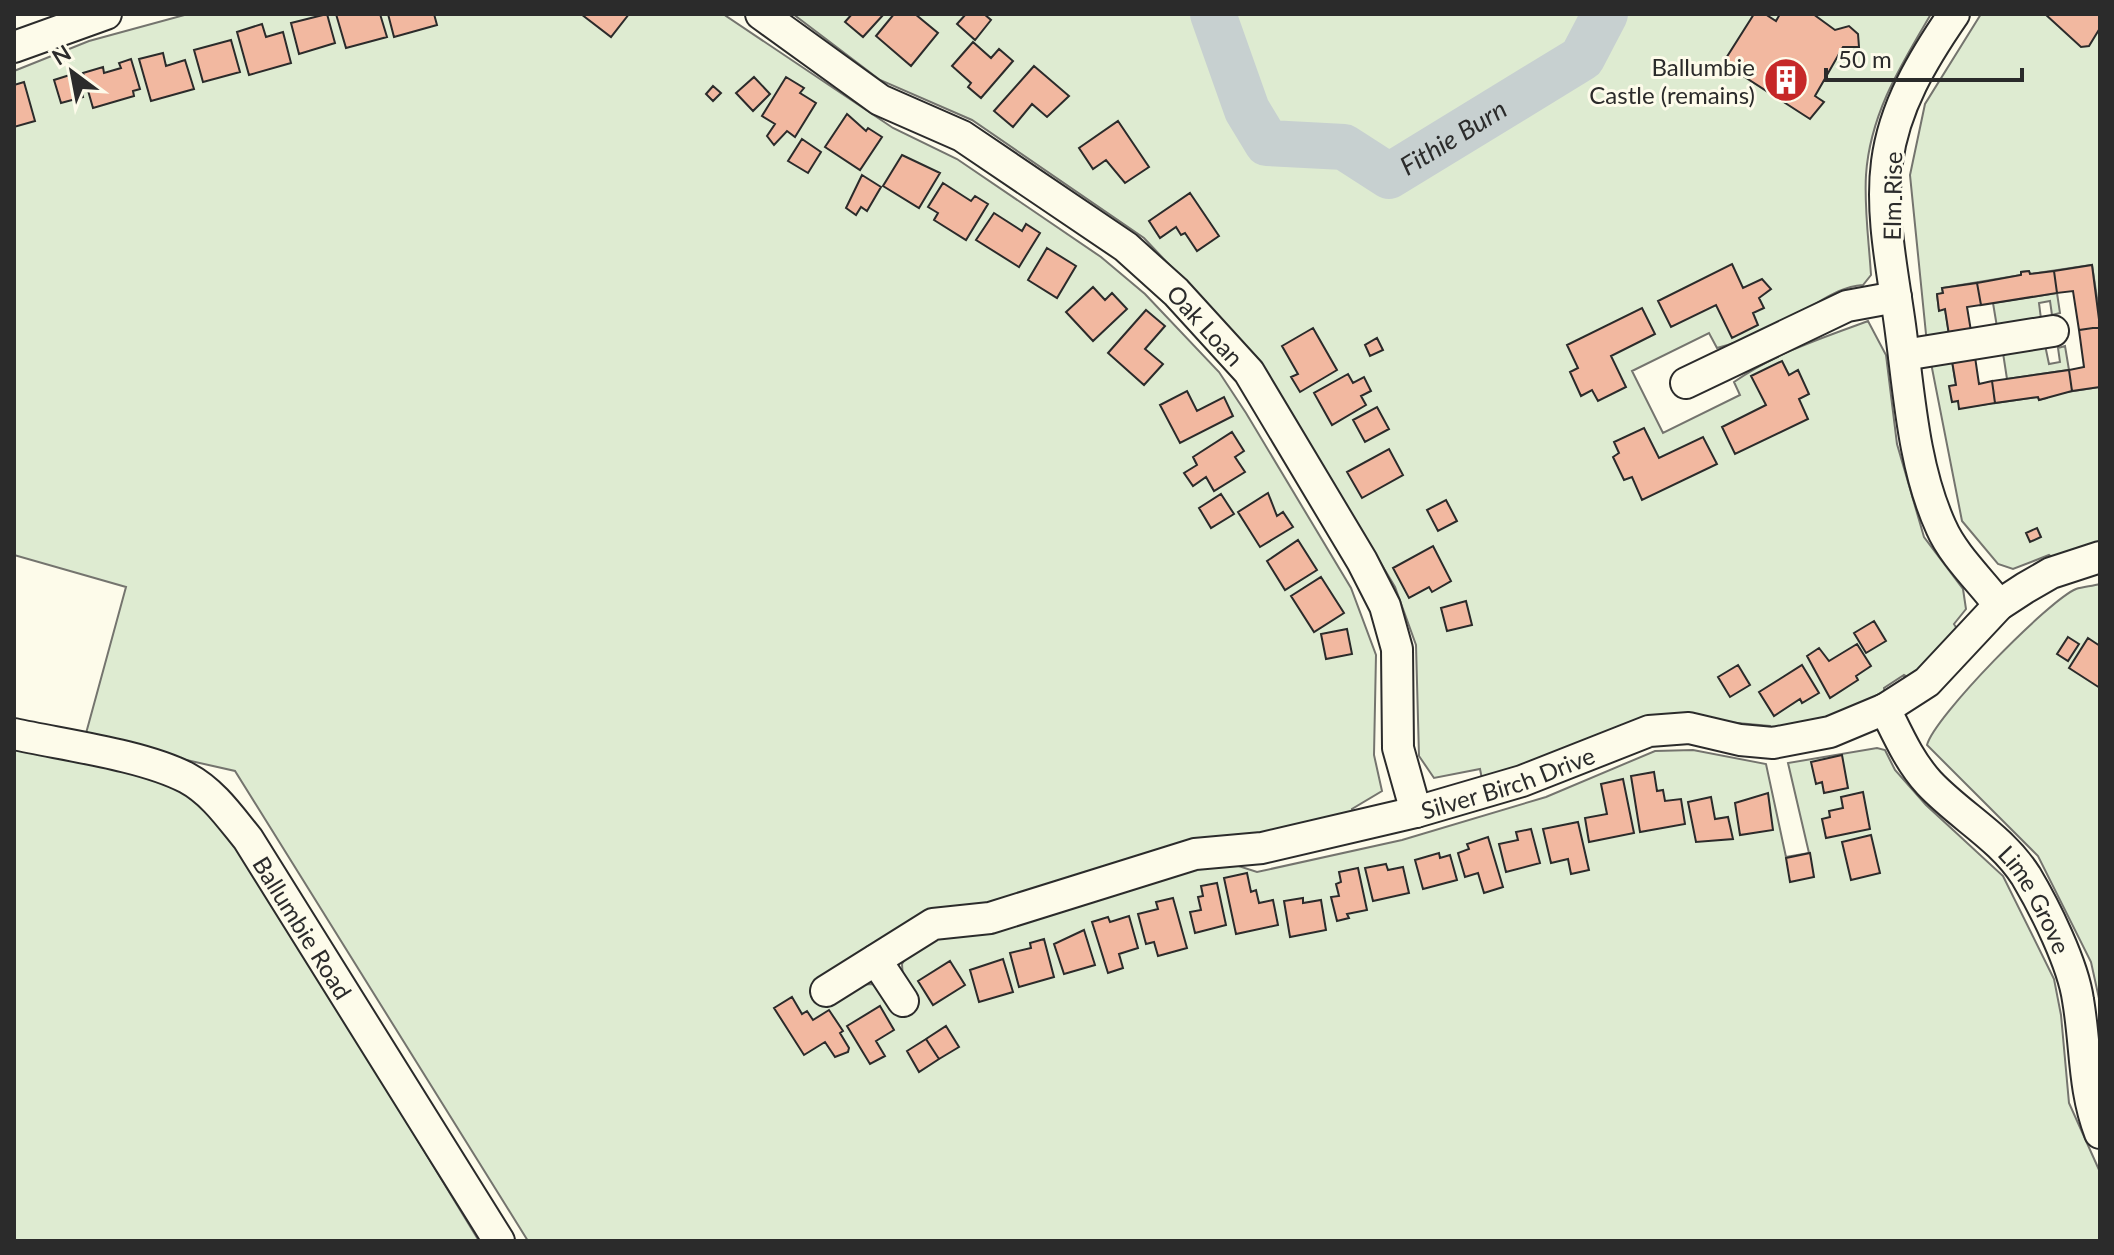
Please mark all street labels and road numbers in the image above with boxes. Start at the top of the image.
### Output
street label: Elm Rise [1877,151,1907,241]
street label: Oak Loan [1162,278,1250,371]
street label: Silver Birch Drive [1417,740,1598,824]
street label: Lime Grove [1993,839,2077,958]
street label: Ballumbie Road [248,850,359,1004]

